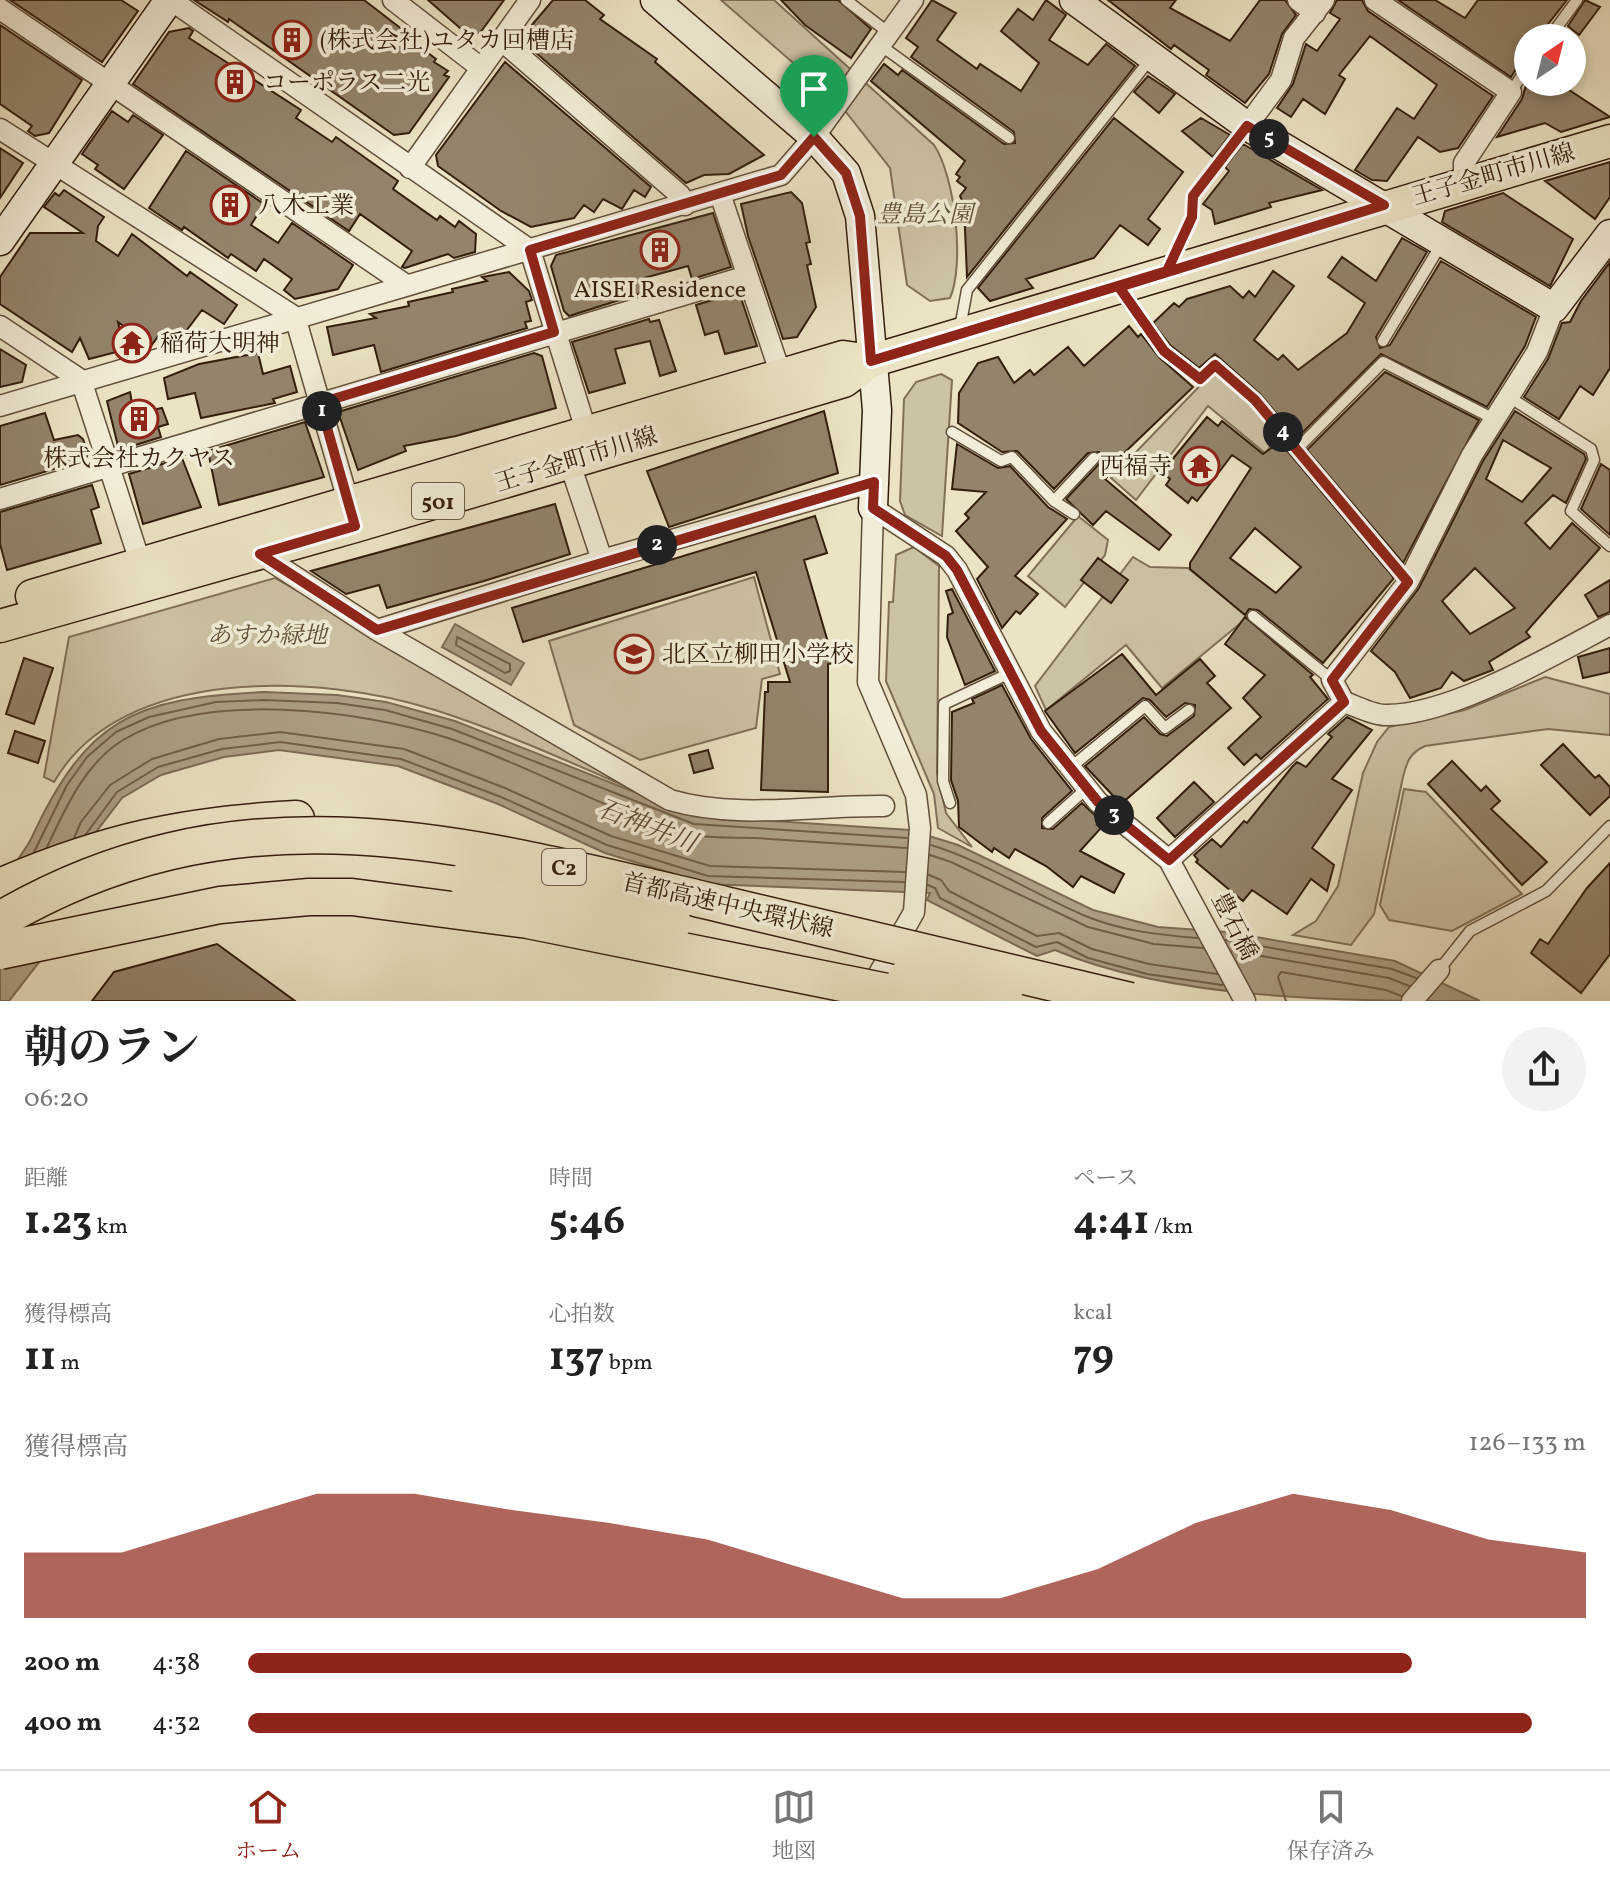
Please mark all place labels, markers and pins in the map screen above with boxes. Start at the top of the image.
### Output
building icon: (株式会社)ユタカ回槽店 [271,19,313,61]
place label: (株式会社)ユタカ回槽店 [320,25,574,59]
pin [780,55,848,137]
building icon: コーポラス二光 [214,61,256,103]
place label: コーポラス二光 [263,67,430,101]
pin: 5 [1249,119,1289,159]
building icon: 八木工業 [209,184,251,226]
place label: 八木工業 [258,190,354,224]
building icon: AISEI Residence [639,229,681,271]
place label: AISEI Residence [574,274,746,308]
temple icon: 稲荷大明神 [111,322,153,364]
place label: 稲荷大明神 [160,328,280,362]
pin: 1 [302,391,342,431]
building icon: 株式会社カクヤス [118,398,160,440]
pin: 4 [1263,412,1303,452]
place label: 株式会社カクヤス [43,443,235,477]
temple icon: 西福寺 [1179,445,1221,487]
place label: 西福寺 [1100,451,1172,485]
pin: 2 [637,525,677,565]
school or university icon: 北区立柳田小学校 [613,633,655,675]
place label: 北区立柳田小学校 [662,639,854,673]
pin: 3 [1094,795,1134,835]

